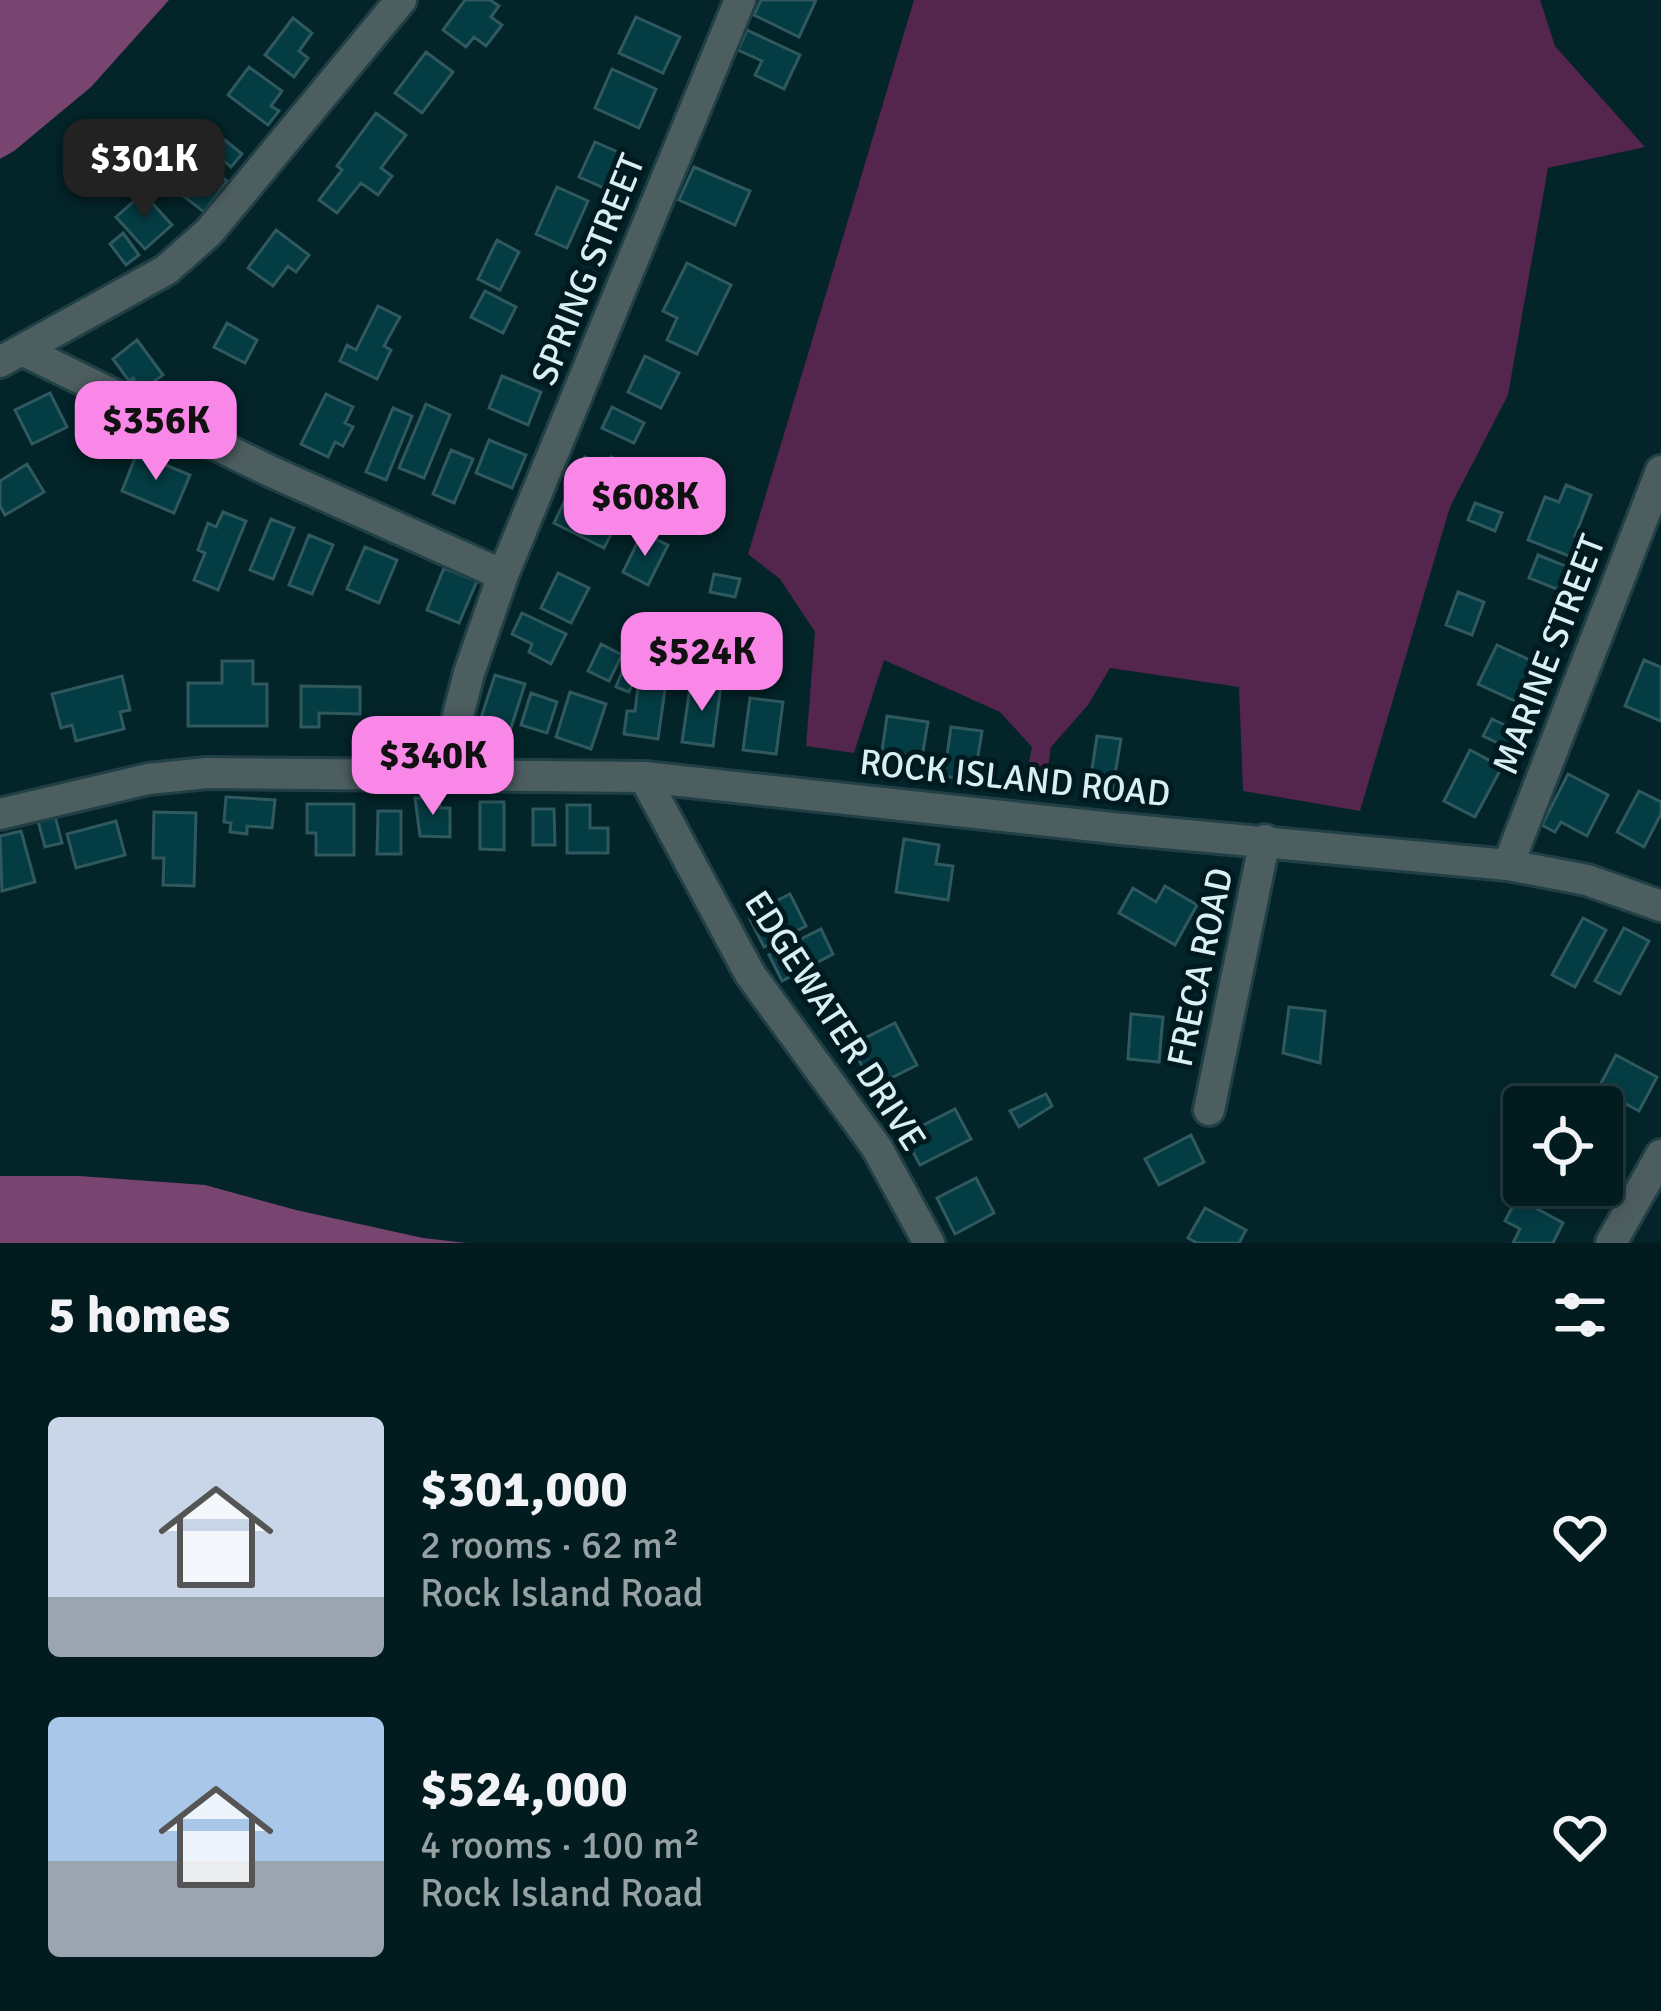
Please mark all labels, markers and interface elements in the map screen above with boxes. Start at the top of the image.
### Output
pin: $301K [60,119,228,221]
text: $301K [90,134,198,182]
street label: SPRING STREET [522,147,655,392]
pin: $356K [72,381,240,483]
text: $356K [102,396,210,444]
pin: $608K [561,457,729,559]
text: $608K [591,472,699,520]
street label: MARINE STREET [1483,528,1616,781]
pin: $524K [618,612,786,714]
text: $524K [648,627,756,675]
pin: $340K [349,716,517,818]
text: $340K [379,731,487,779]
street label: ROCK ISLAND ROAD [857,740,1172,817]
street label: FRECA ROAD [1157,864,1243,1071]
street label: EDGEWATER DRIVE [734,882,936,1159]
map controls [1503,1086,1623,1206]
button: locate [1503,1086,1623,1206]
icon: filters [1547,1282,1613,1348]
text: 5 homes [48,1284,230,1347]
text: $301,000 [420,1458,628,1521]
icon: home [144,1465,288,1609]
icon: heart [1547,1504,1613,1570]
text: 2 rooms · 62 m² [420,1521,679,1569]
text: Rock Island Road [420,1569,704,1617]
text: $524,000 [420,1758,628,1821]
icon: home [144,1765,288,1909]
icon: heart [1547,1804,1613,1870]
text: 4 rooms · 100 m² [420,1821,700,1869]
text: Rock Island Road [420,1869,704,1917]

